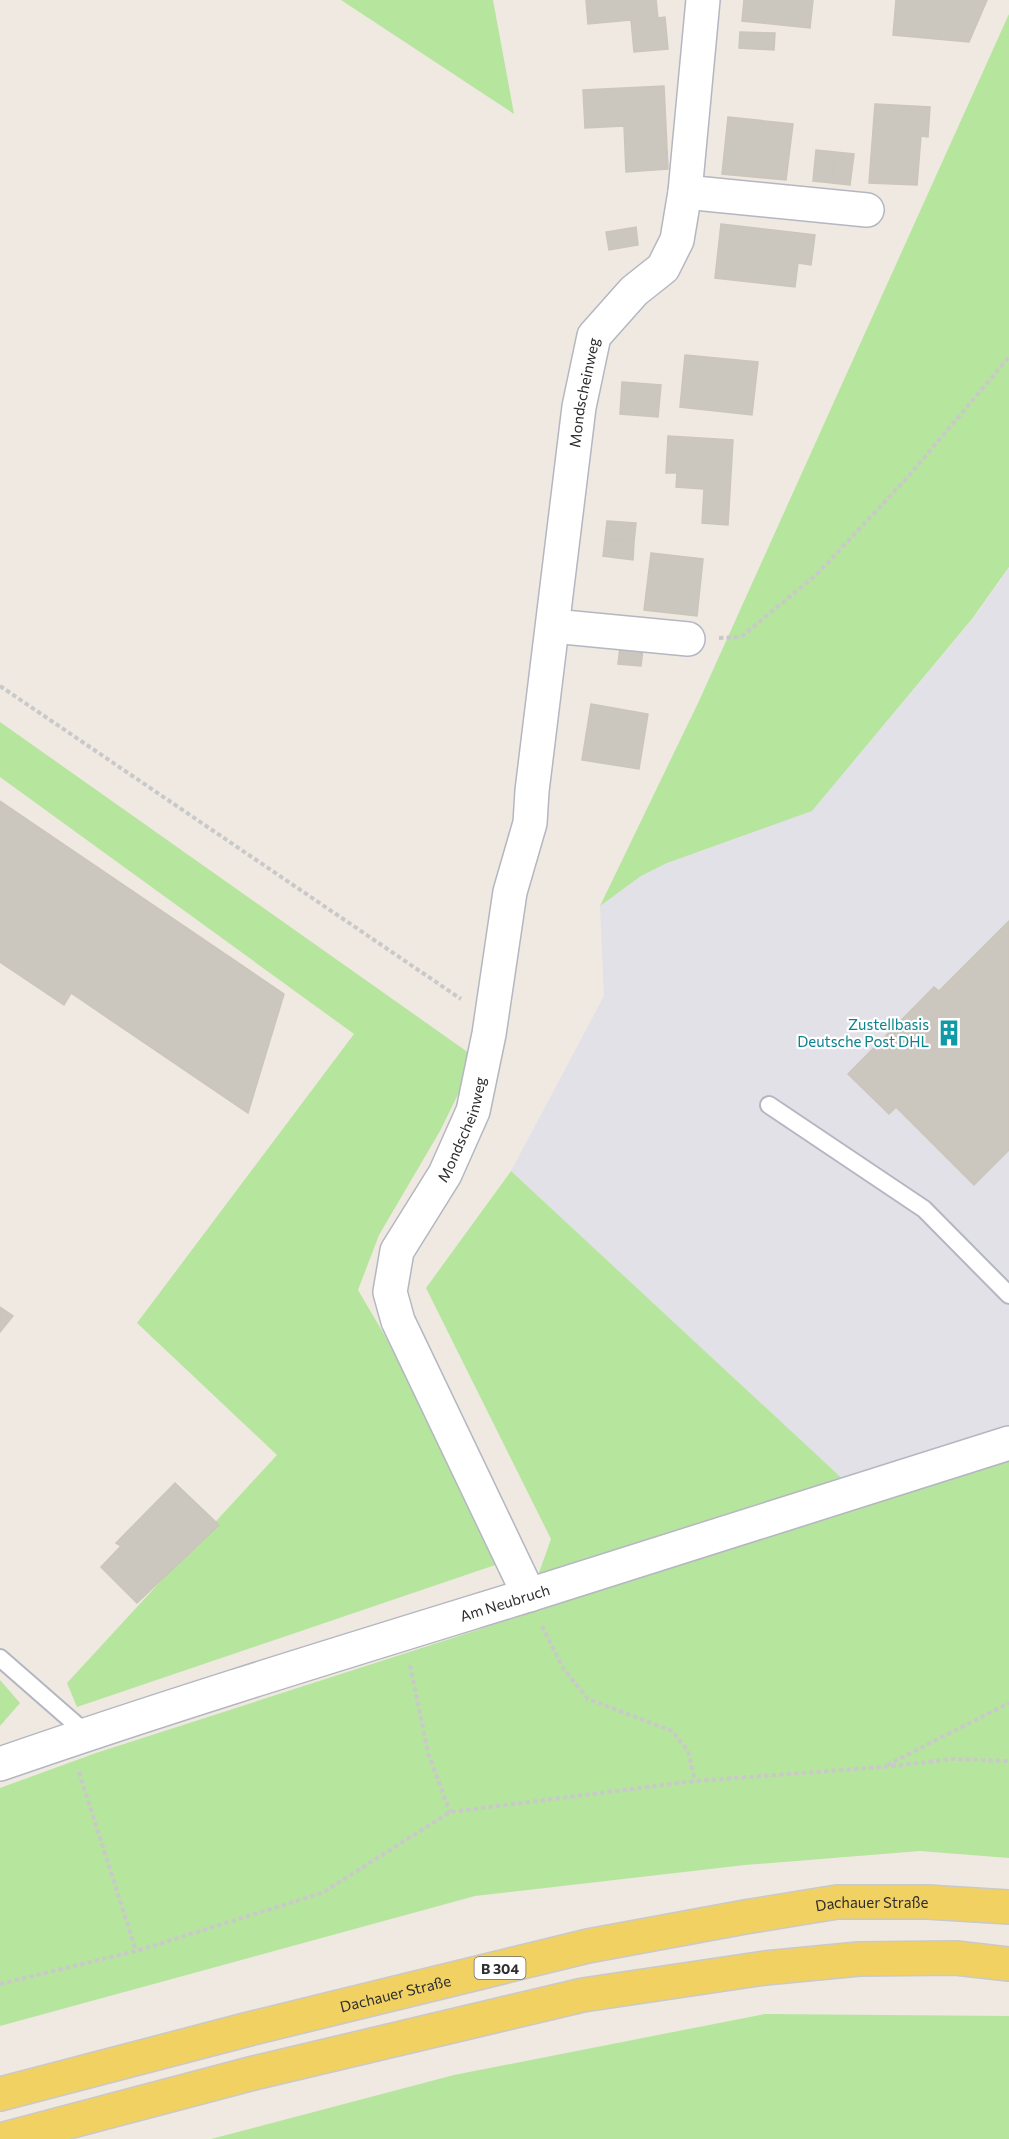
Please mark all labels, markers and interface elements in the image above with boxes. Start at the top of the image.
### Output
street label: Mondscheinweg [565,336,602,449]
place label: Zustellbasis Deutsche Post DHL [797,1015,929,1050]
building icon: Zustellbasis Deutsche Post DHL [934,1018,964,1048]
street label: Mondscheinweg [433,1075,489,1185]
street label: Am Neubruch [458,1580,552,1625]
street label: Dachauer Straße [814,1893,929,1914]
road number: B 304 [474,1957,526,1979]
street label: Dachauer Straße [338,1971,453,2015]

